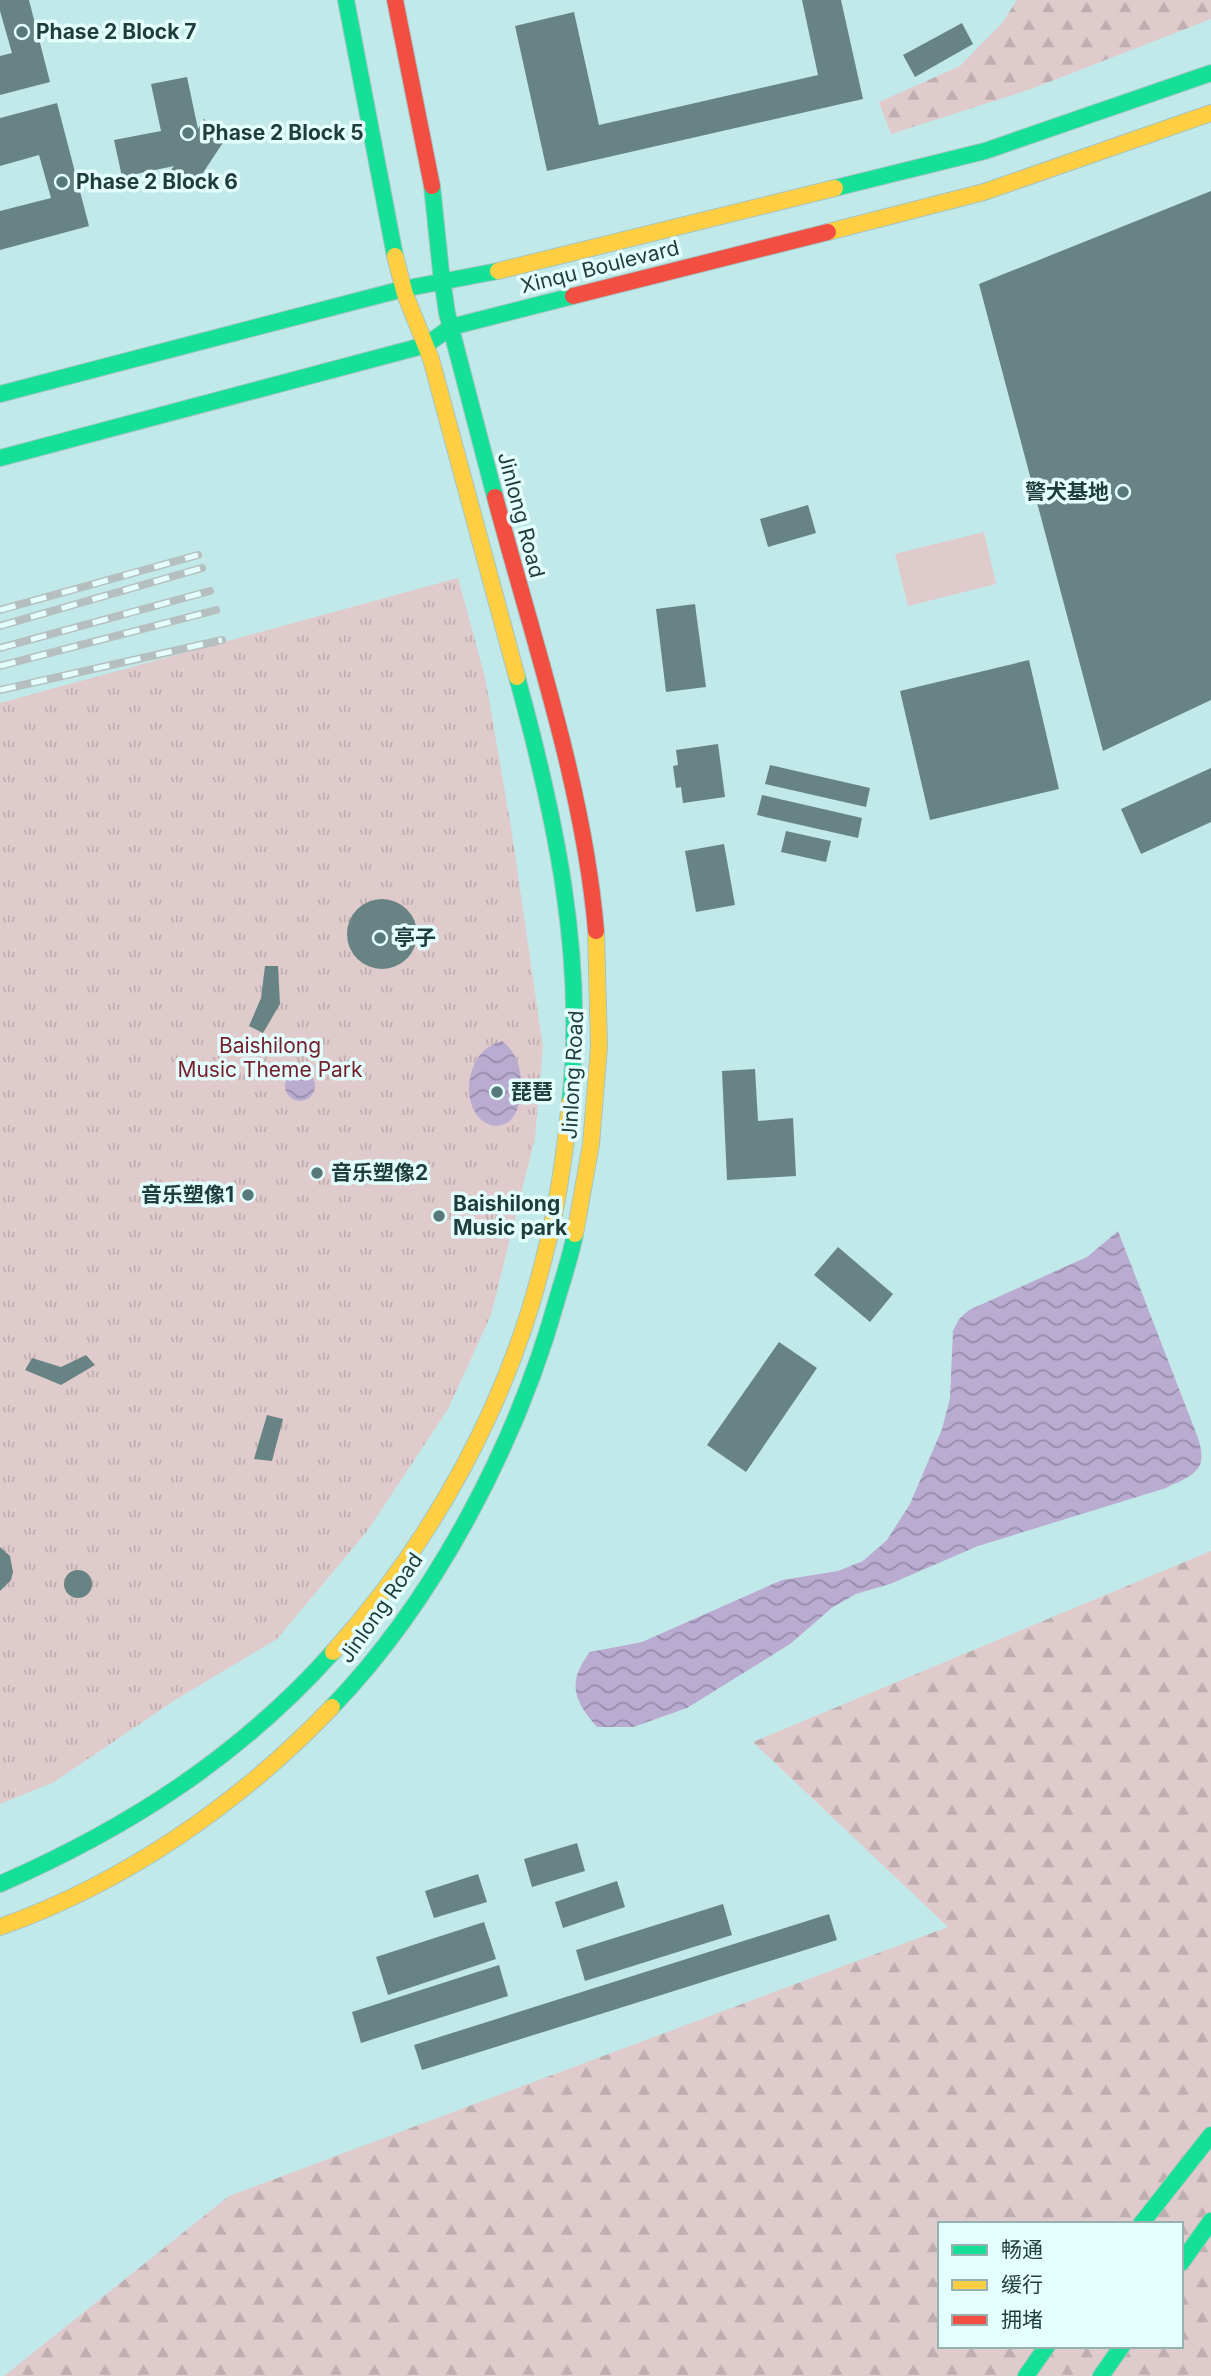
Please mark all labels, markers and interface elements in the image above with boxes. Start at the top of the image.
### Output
place label: Phase 2 Block 7 [36,19,197,44]
marker: Phase 2 Block 7 [14,24,30,40]
place label: Phase 2 Block 5 [202,120,364,145]
marker: Phase 2 Block 5 [180,125,196,141]
place label: Phase 2 Block 6 [76,169,238,194]
marker: Phase 2 Block 6 [54,174,70,190]
street label: Xinqu Boulevard [518,235,682,298]
street label: Jinlong Road [493,449,550,580]
place label: 警犬基地 [1025,479,1109,504]
marker: 警犬基地 [1115,484,1131,500]
place label: 亭子 [394,925,436,950]
marker: 亭子 [372,930,388,946]
street label: Jinlong Road [557,1010,588,1140]
park label: Baishilong Music Theme Park [177,1033,363,1082]
place label: 琵琶 [511,1079,553,1104]
marker: 琵琶 [489,1084,505,1100]
place label: 音乐塑像2 [331,1160,428,1185]
marker: 音乐塑像2 [309,1165,325,1181]
place label: 音乐塑像1 [141,1182,234,1207]
marker: 音乐塑像1 [240,1187,256,1203]
place label: Baishilong Music park [453,1191,568,1240]
marker: Baishilong Music park [431,1208,447,1224]
street label: Jinlong Road [333,1548,428,1668]
legend [938,2222,1183,2348]
text: 畅通 [1001,2237,1043,2262]
text: 缓行 [1001,2272,1043,2297]
text: 拥堵 [1001,2307,1043,2332]

